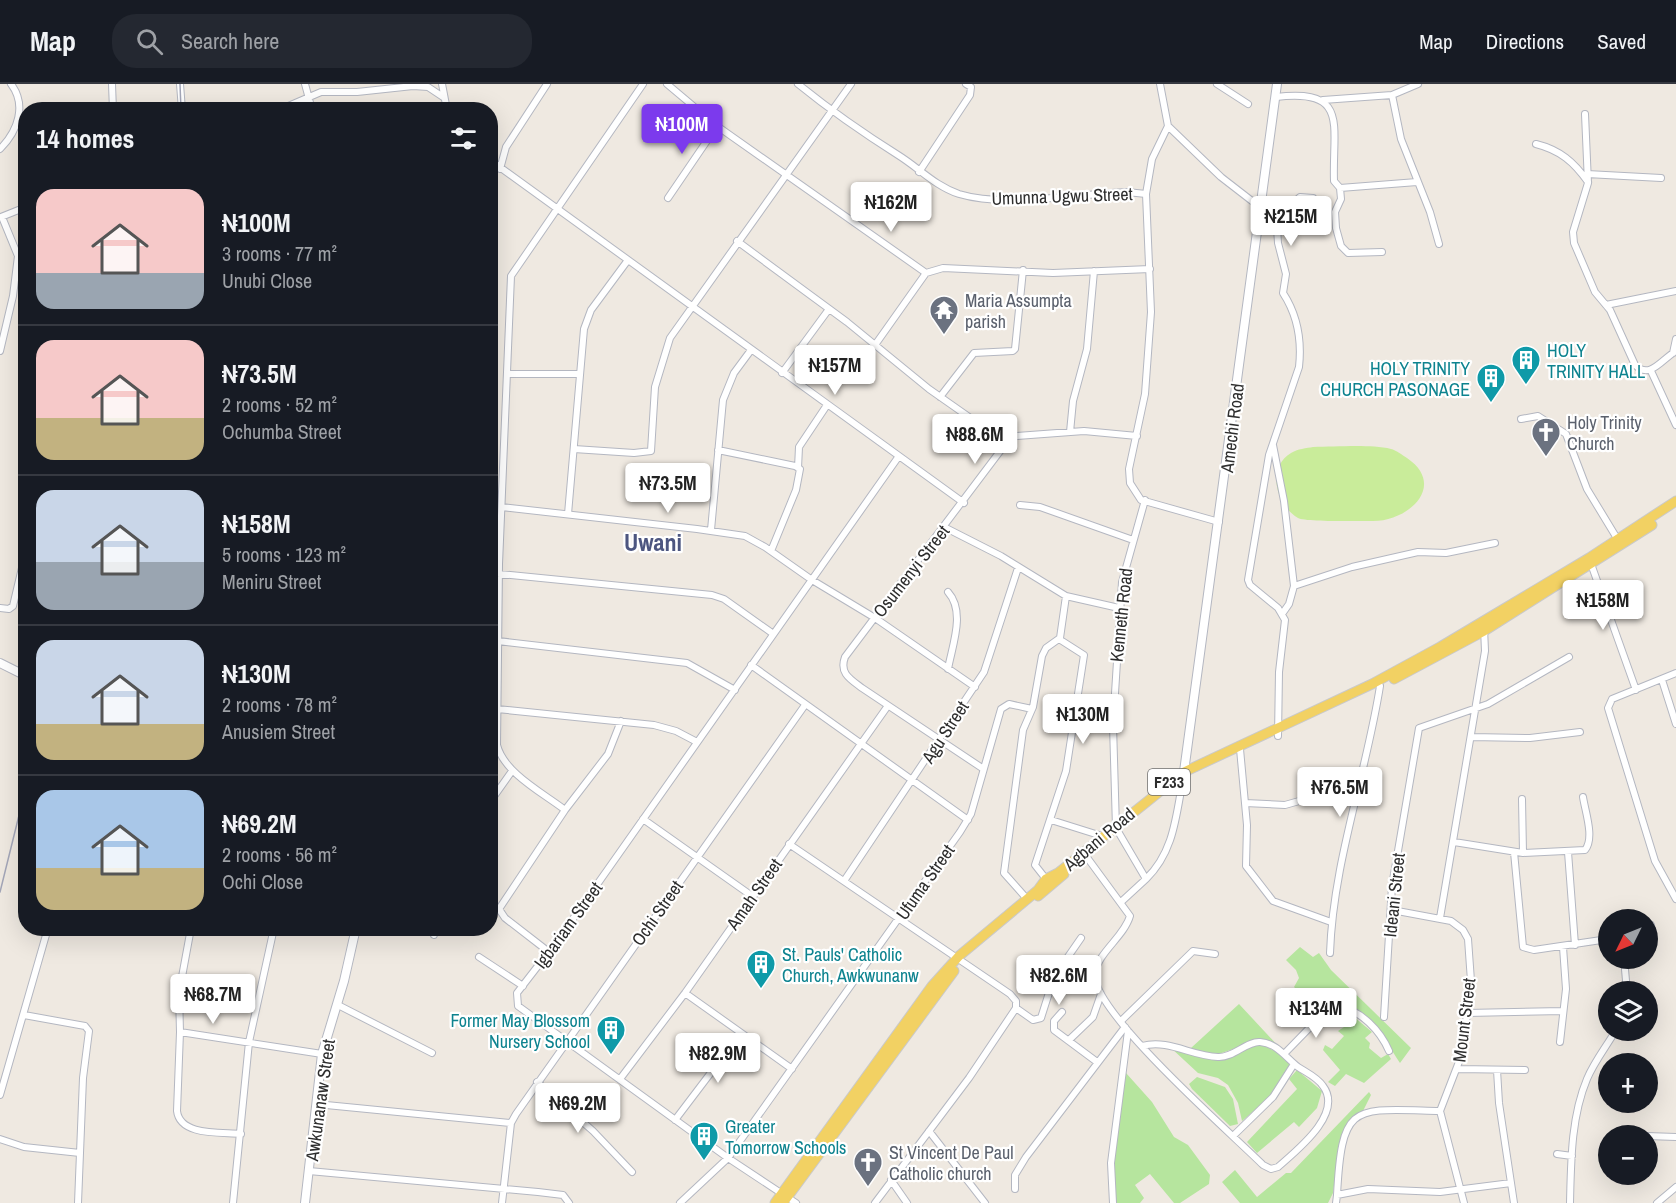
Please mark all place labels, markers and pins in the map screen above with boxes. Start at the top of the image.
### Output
pin: ₦100M [640,104,724,155]
pin: ₦162M [849,182,933,233]
pin: ₦215M [1249,196,1333,247]
place label: Maria Assumpta parish [965,288,1072,334]
temple icon: Maria Assumpta parish [928,294,960,336]
place label: HOLY TRINITY HALL [1547,338,1645,384]
building icon: HOLY TRINITY HALL [1510,344,1542,386]
pin: ₦157M [793,345,877,396]
place label: HOLY TRINITY CHURCH PASONAGE [1320,356,1470,402]
building icon: HOLY TRINITY CHURCH PASONAGE [1475,362,1507,404]
place label: Holy Trinity Church [1567,410,1642,456]
pin: ₦88.6M [926,414,1024,465]
church icon: Holy Trinity Church [1530,416,1562,458]
pin: ₦73.5M [619,463,717,514]
pin: ₦158M [1561,580,1645,631]
pin: ₦130M [1041,694,1125,745]
pin: ₦76.5M [1291,767,1389,818]
place label: St. Pauls' Catholic Church, Awkwunanw [782,942,919,988]
building icon: St. Pauls' Catholic Church, Awkwunanw [745,948,777,990]
pin: ₦82.6M [1010,955,1108,1006]
pin: ₦68.7M [164,974,262,1025]
pin: ₦134M [1274,988,1358,1039]
place label: Former May Blossom Nursery School [450,1008,590,1054]
building icon: Former May Blossom Nursery School [595,1014,627,1056]
pin: ₦82.9M [669,1033,767,1084]
pin: ₦69.2M [529,1083,627,1134]
place label: Greater Tomorrow Schools [725,1114,846,1160]
building icon: Greater Tomorrow Schools [688,1120,720,1162]
place label: St Vincent De Paul Catholic church [889,1140,1013,1186]
church icon: St Vincent De Paul Catholic church [852,1146,884,1188]

